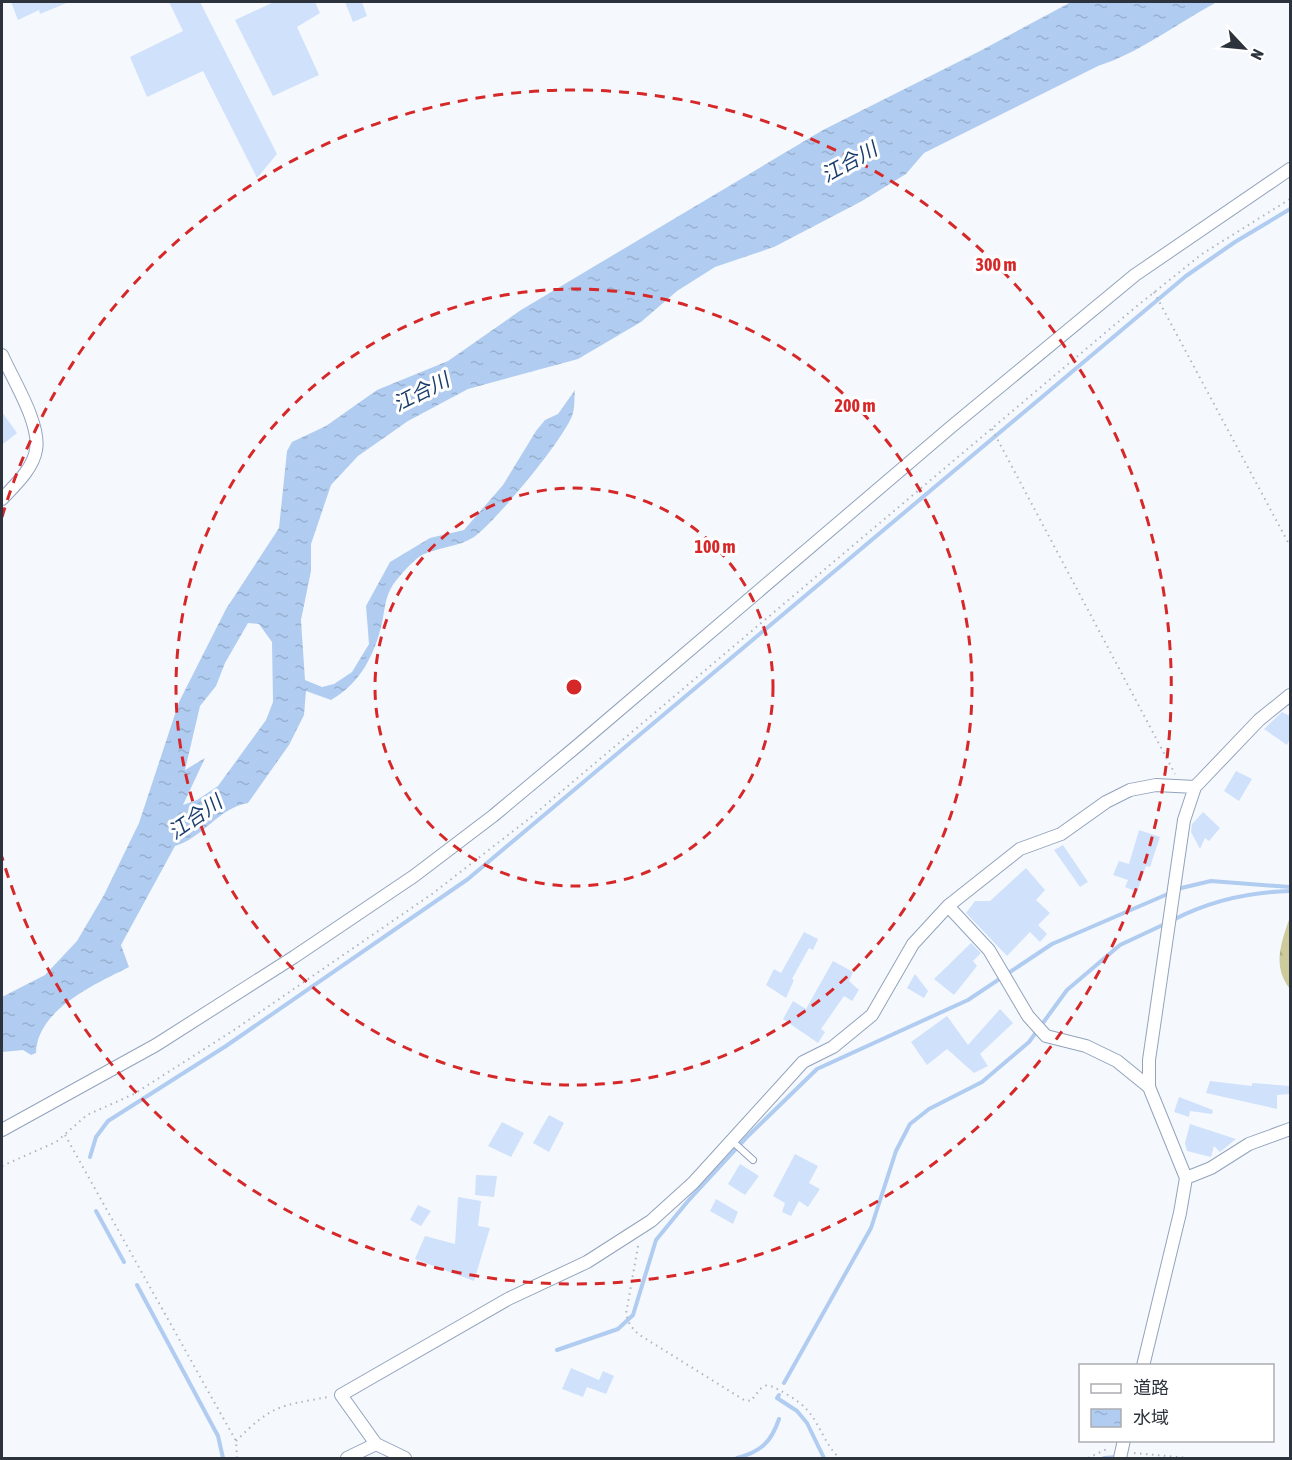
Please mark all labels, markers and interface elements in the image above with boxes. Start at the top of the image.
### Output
north arrow [1214,18,1274,78]
text: N [1247,46,1268,63]
water label: 江合川 [817,136,882,186]
text: 300 m [976,254,1016,275]
water label: 江合川 [389,367,455,415]
text: 200 m [835,395,875,416]
text: 100 m [695,536,735,557]
centre of rings [564,677,584,697]
water label: 江合川 [164,789,228,843]
legend [1079,1364,1274,1442]
text: 道路 [1133,1377,1169,1398]
text: 水域 [1133,1407,1169,1428]

